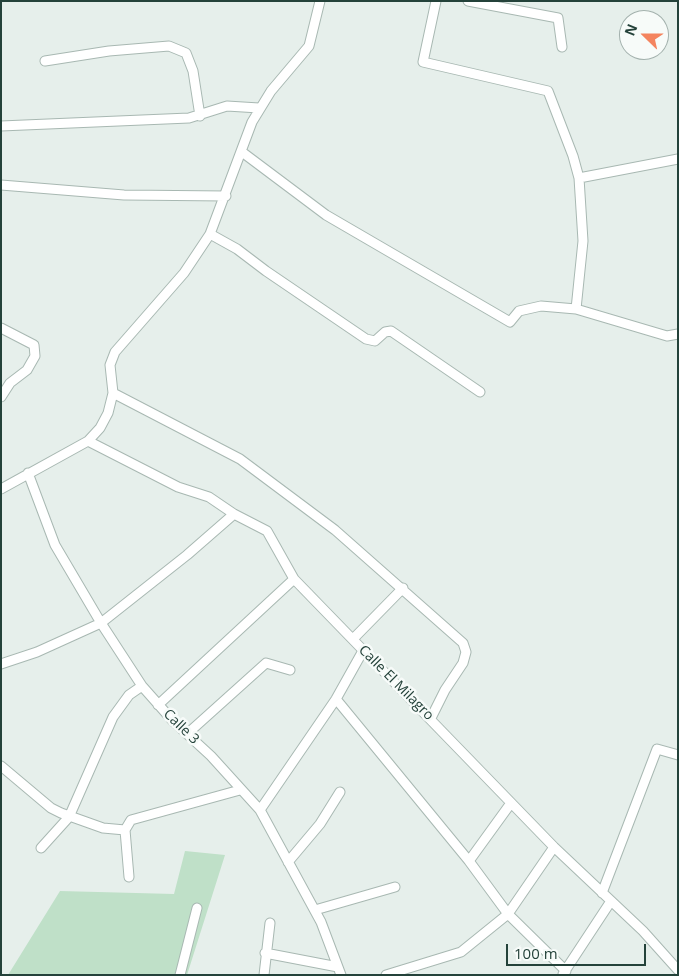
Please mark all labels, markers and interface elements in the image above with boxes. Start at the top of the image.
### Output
north arrow [619,10,669,60]
text: N [620,21,641,38]
street label: Calle El Milagro [355,642,437,724]
street label: Calle 3 [160,706,202,748]
scale bar [509,934,649,966]
text: 100 m [514,943,558,963]

